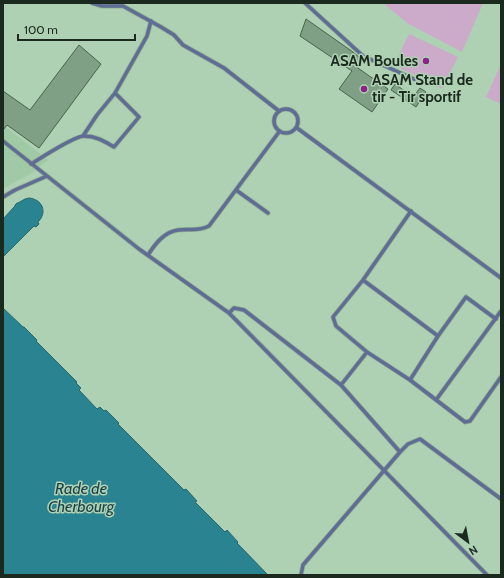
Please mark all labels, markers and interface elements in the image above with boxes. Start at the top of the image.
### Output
scale bar [18,16,135,42]
text: 100 m [24,22,58,37]
place label: ASAM Boules [331,52,418,70]
marker: ASAM Boules [421,56,431,66]
place label: ASAM Stand de tir - Tir sportif [372,71,473,106]
marker: ASAM Stand de tir - Tir sportif [359,84,369,94]
water label: Rade de Cherbourg [48,479,115,516]
north arrow [448,522,488,562]
text: N [466,542,480,558]

